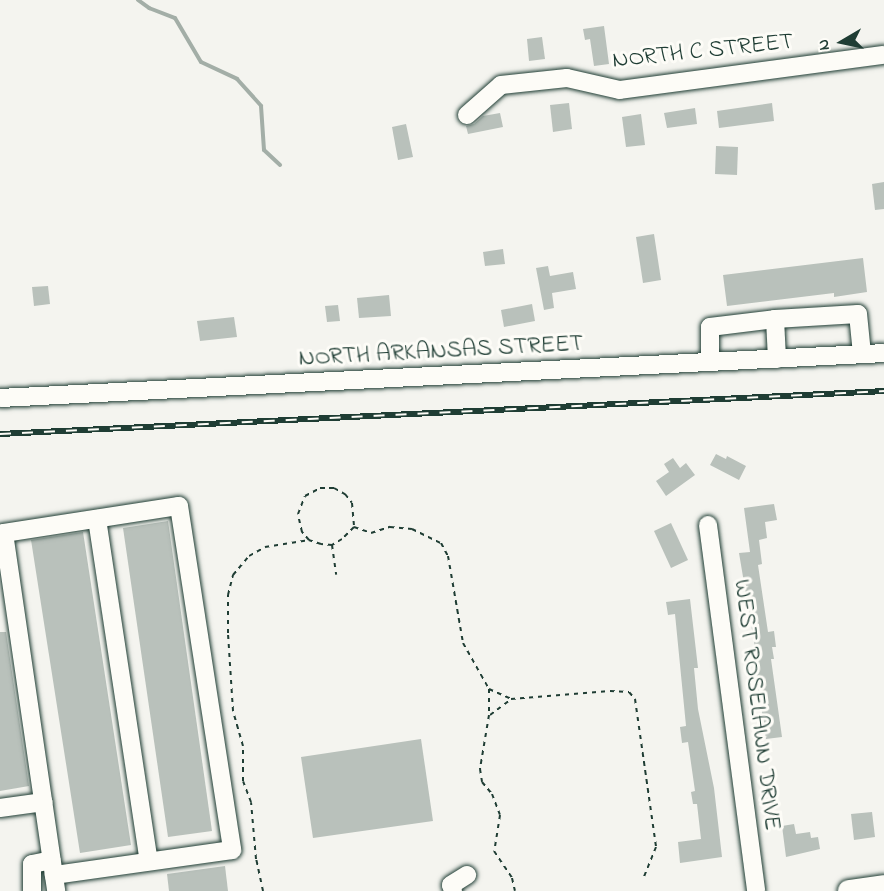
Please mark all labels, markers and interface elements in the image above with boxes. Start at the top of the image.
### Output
north arrow [812,12,872,72]
street label: NORTH C STREET [611,28,795,76]
text: N [812,38,837,52]
street label: NORTH ARKANSAS STREET [298,330,584,374]
street label: WEST ROSELAWN DRIVE [726,578,786,832]

